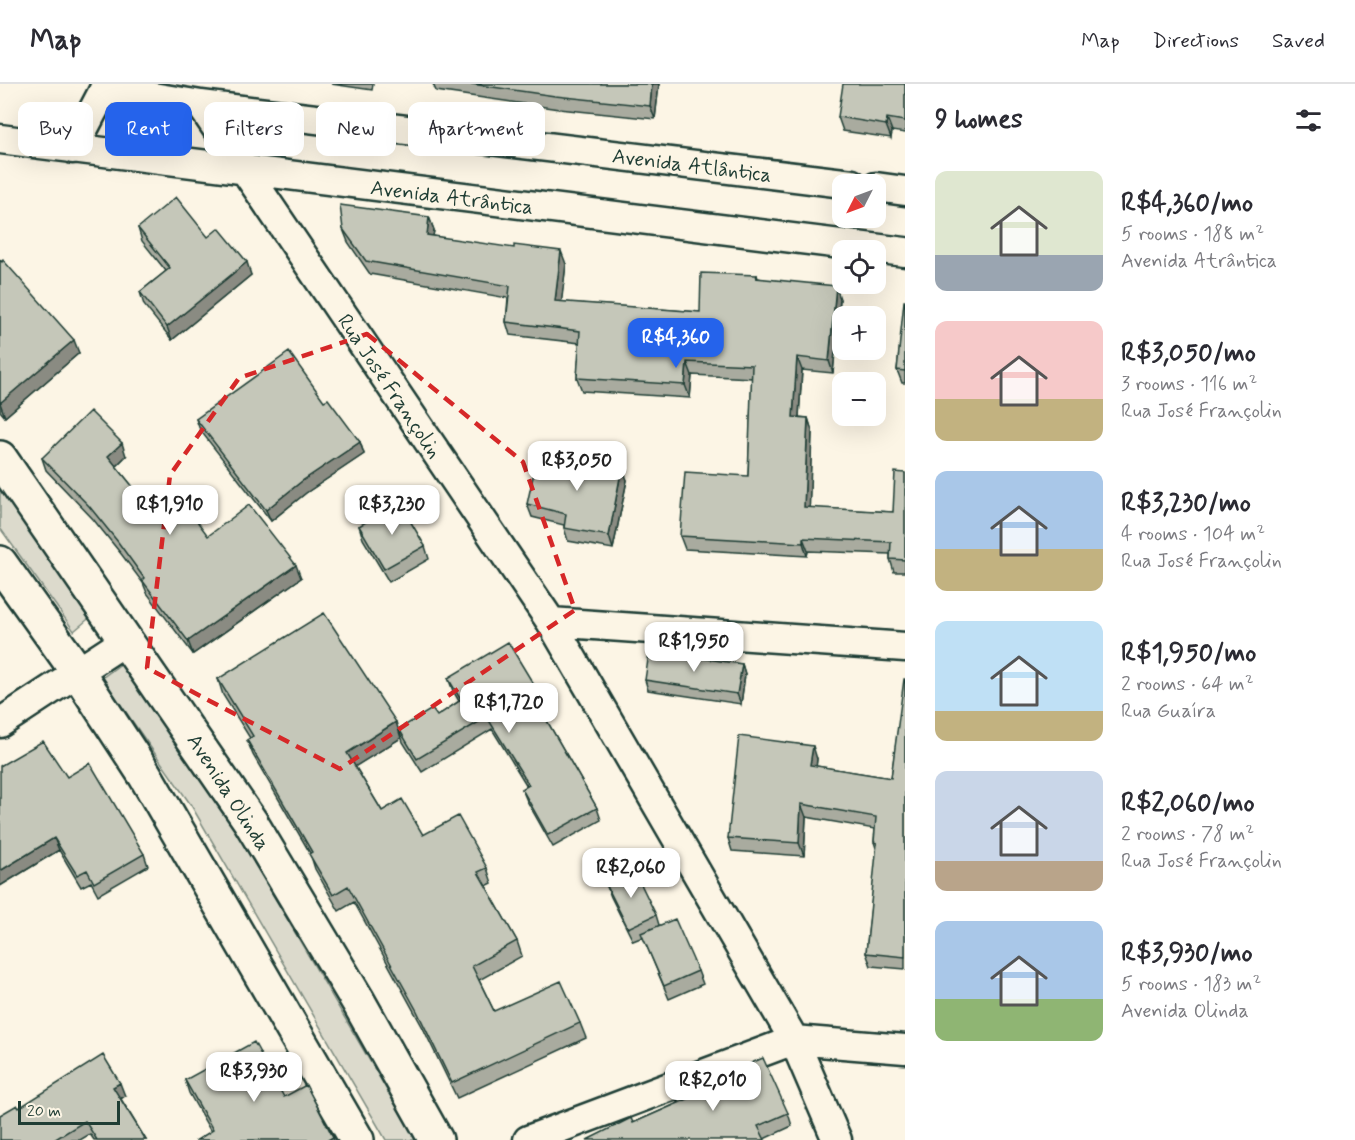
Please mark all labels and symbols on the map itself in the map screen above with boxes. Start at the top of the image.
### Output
street label: Avenida Atlântica [611,142,773,190]
street label: Avenida Atrântica [369,174,535,222]
north arrow [832,174,886,228]
street label: Rua José Françolin [330,309,448,464]
pin: R$4,360 [621,318,731,369]
pin: R$3,050 [522,441,632,492]
pin: R$1,910 [115,485,225,536]
pin: R$3,230 [337,485,447,536]
pin: R$1,950 [639,622,749,673]
pin: R$1,720 [454,683,564,734]
street label: Avenida Olinda [180,729,276,856]
pin: R$2,060 [576,848,686,899]
pin: R$3,930 [199,1052,309,1103]
pin: R$2,010 [658,1061,768,1112]
scale bar [18,1098,120,1126]

